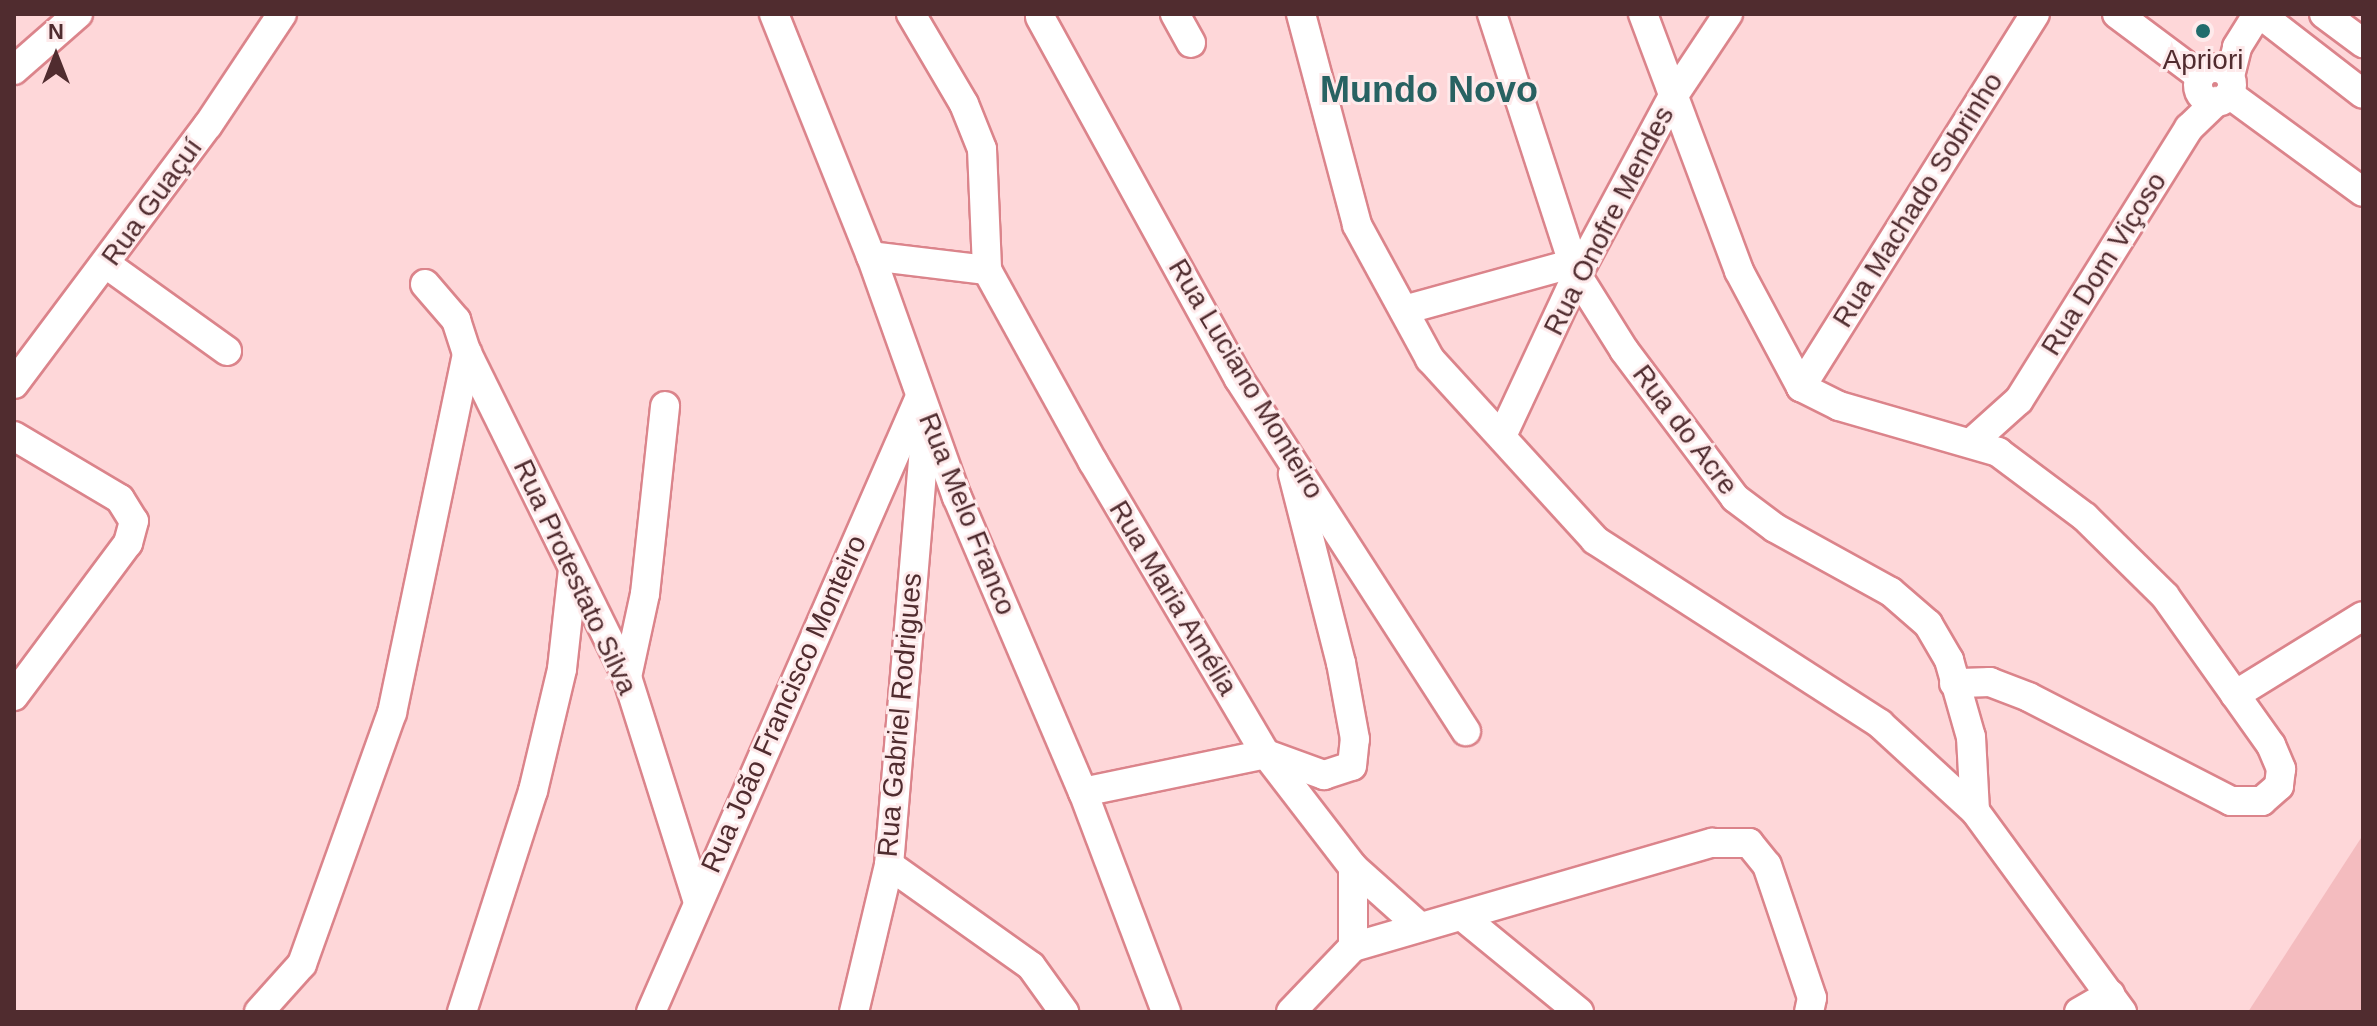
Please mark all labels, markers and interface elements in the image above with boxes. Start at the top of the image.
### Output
north arrow [16,16,96,96]
text: N [48,19,64,44]
marker: Apriori [2194,22,2212,40]
place label: Apriori [2163,43,2243,77]
street label: Rua Machado Sobrinho [1826,66,2010,334]
district label: Mundo Novo [1320,68,1538,112]
street label: Rua Onofre Mendes [1537,101,1681,341]
street label: Rua Guaçuí [94,132,210,272]
street label: Rua Dom Viçoso [2034,166,2174,362]
street label: Rua Luciano Monteiro [1161,253,1331,505]
street label: Rua do Acre [1625,358,1745,502]
street label: Rua Melo Franco [911,408,1023,620]
street label: Rua Protestato Silva [506,454,644,700]
street label: Rua Maria Amélia [1101,494,1245,702]
street label: Rua João Francisco Monteiro [694,530,874,878]
street label: Rua Gabriel Rodrigues [871,572,929,858]

